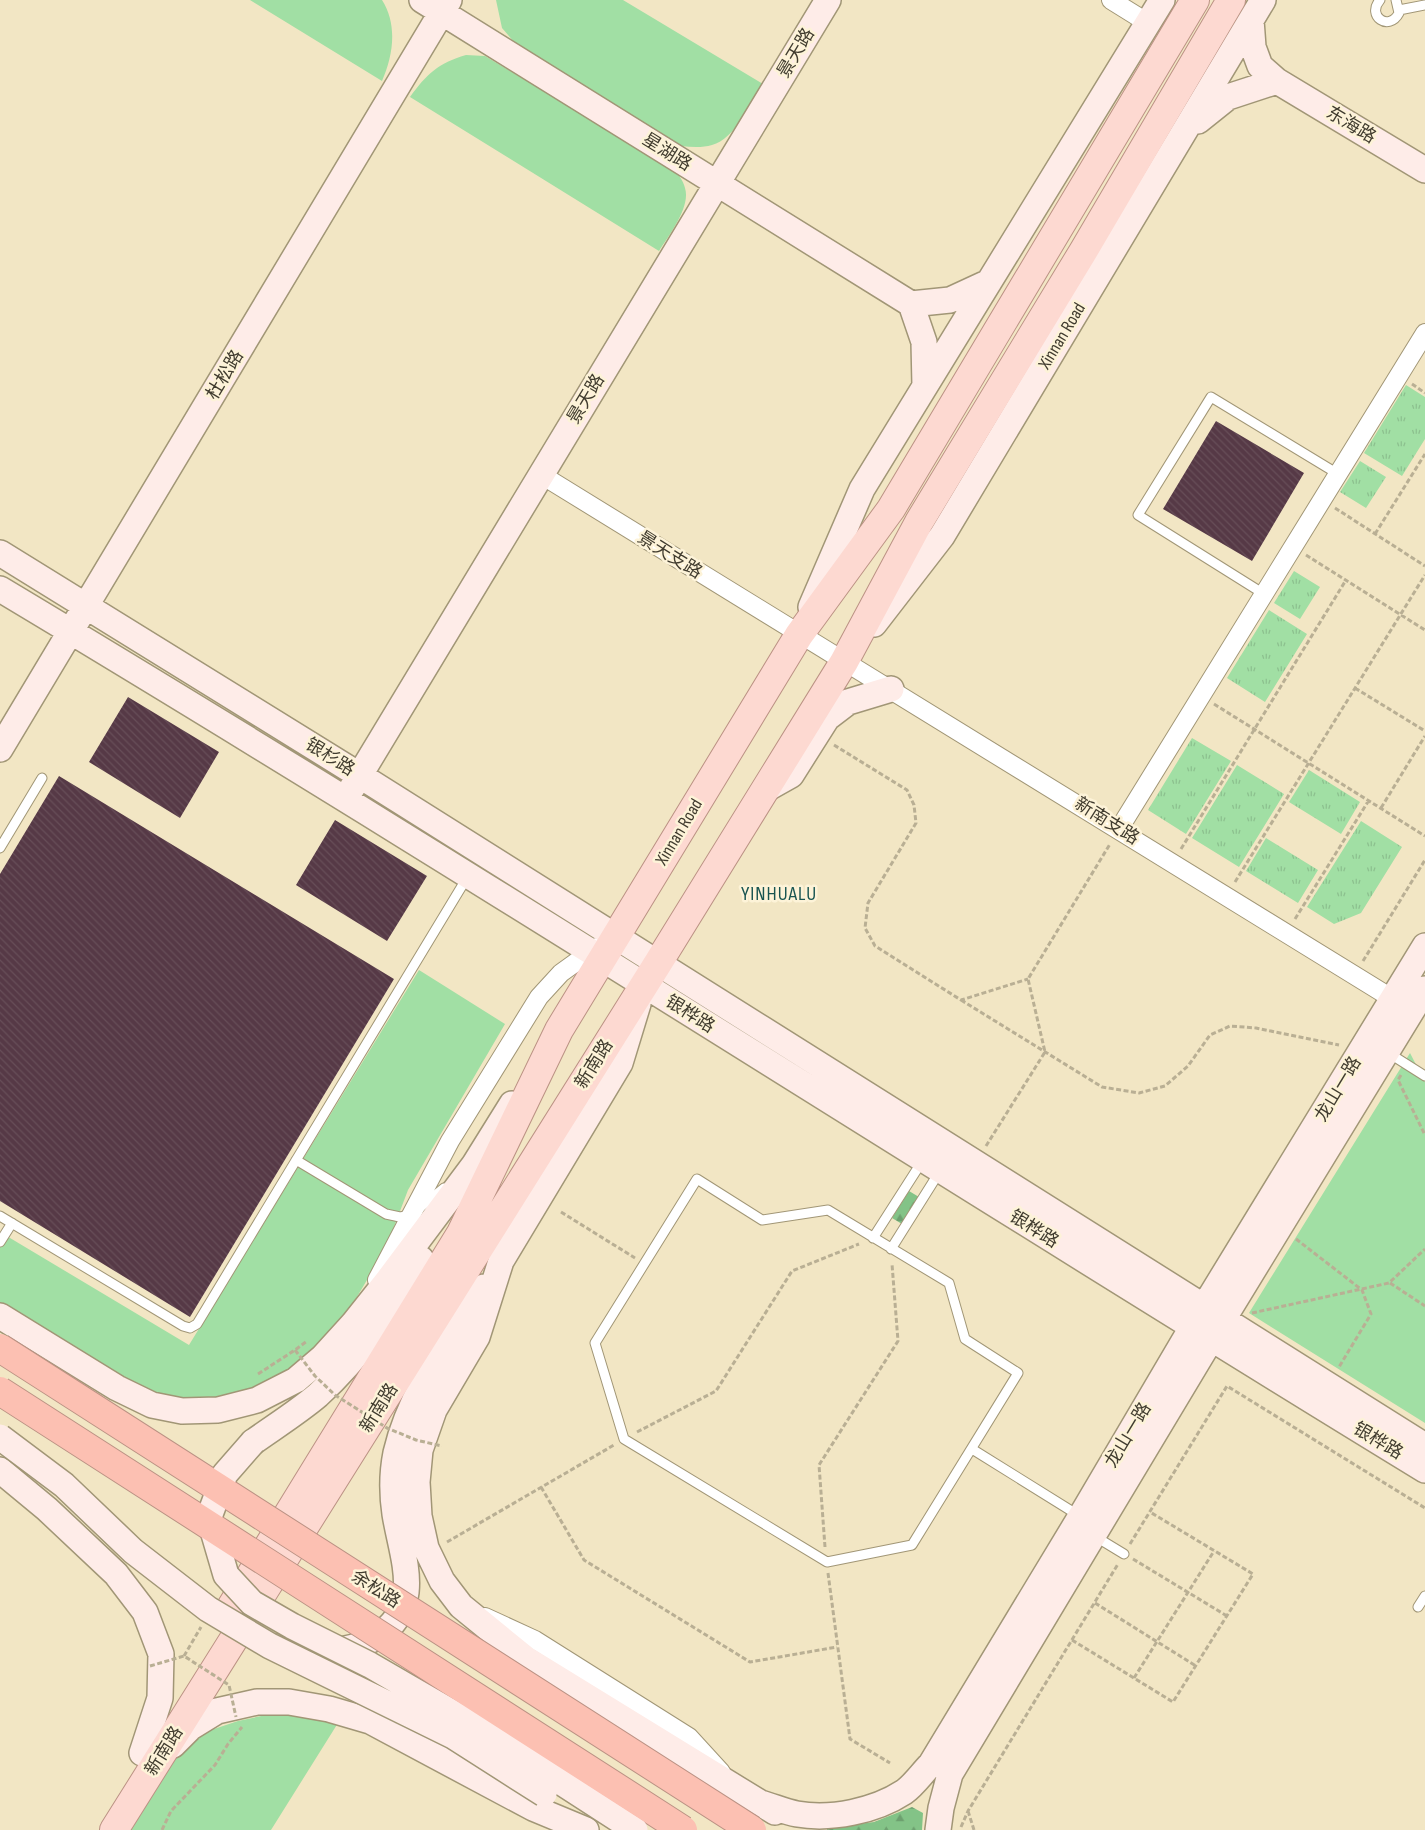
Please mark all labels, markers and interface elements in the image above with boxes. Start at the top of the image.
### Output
street label: 景天路 [773,24,819,82]
street label: 东海路 [1322,102,1380,148]
street label: 星湖路 [639,129,695,175]
street label: Xinnan Road [1033,299,1090,374]
street label: 杜松路 [202,346,248,404]
street label: 景天路 [563,370,609,428]
street label: 景天支路 [634,527,706,583]
street label: 银杉路 [302,734,358,780]
street label: 新南支路 [1071,793,1143,849]
street label: Xinnan Road [650,795,707,870]
district label: YINHUALU [741,882,817,906]
street label: 银桦路 [662,991,718,1037]
street label: 新南路 [571,1036,617,1092]
street label: 龙山一路 [1310,1053,1366,1125]
street label: 银桦路 [1006,1206,1062,1252]
street label: 新南路 [356,1380,402,1436]
street label: 龙山一路 [1100,1399,1156,1471]
street label: 银桦路 [1349,1418,1407,1464]
street label: 余松路 [348,1565,404,1613]
street label: 新南路 [141,1723,187,1779]

